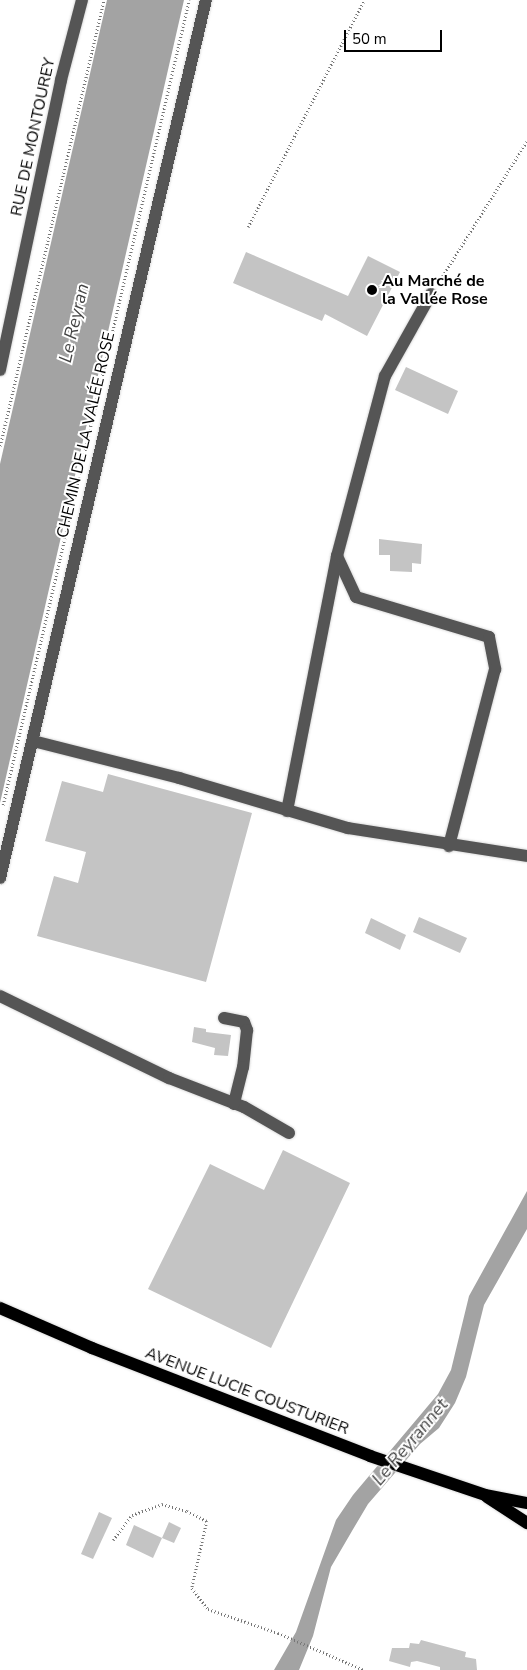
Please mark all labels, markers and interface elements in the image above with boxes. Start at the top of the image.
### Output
scale bar [347,20,444,52]
text: 50 m [352,29,387,49]
street label: RUE DE MONTOUREY [7,56,59,218]
place label: Au Marché de la Vallée Rose [382,271,488,309]
water label: Le Reyran [54,281,94,365]
marker: Au Marché de la Vallée Rose [366,284,378,296]
street label: CHEMIN DE LA VALÉE ROSE [53,330,119,540]
street label: AVENUE LUCIE COUSTURIER [143,1343,351,1439]
water label: Le Reyrannet [367,1394,453,1490]

